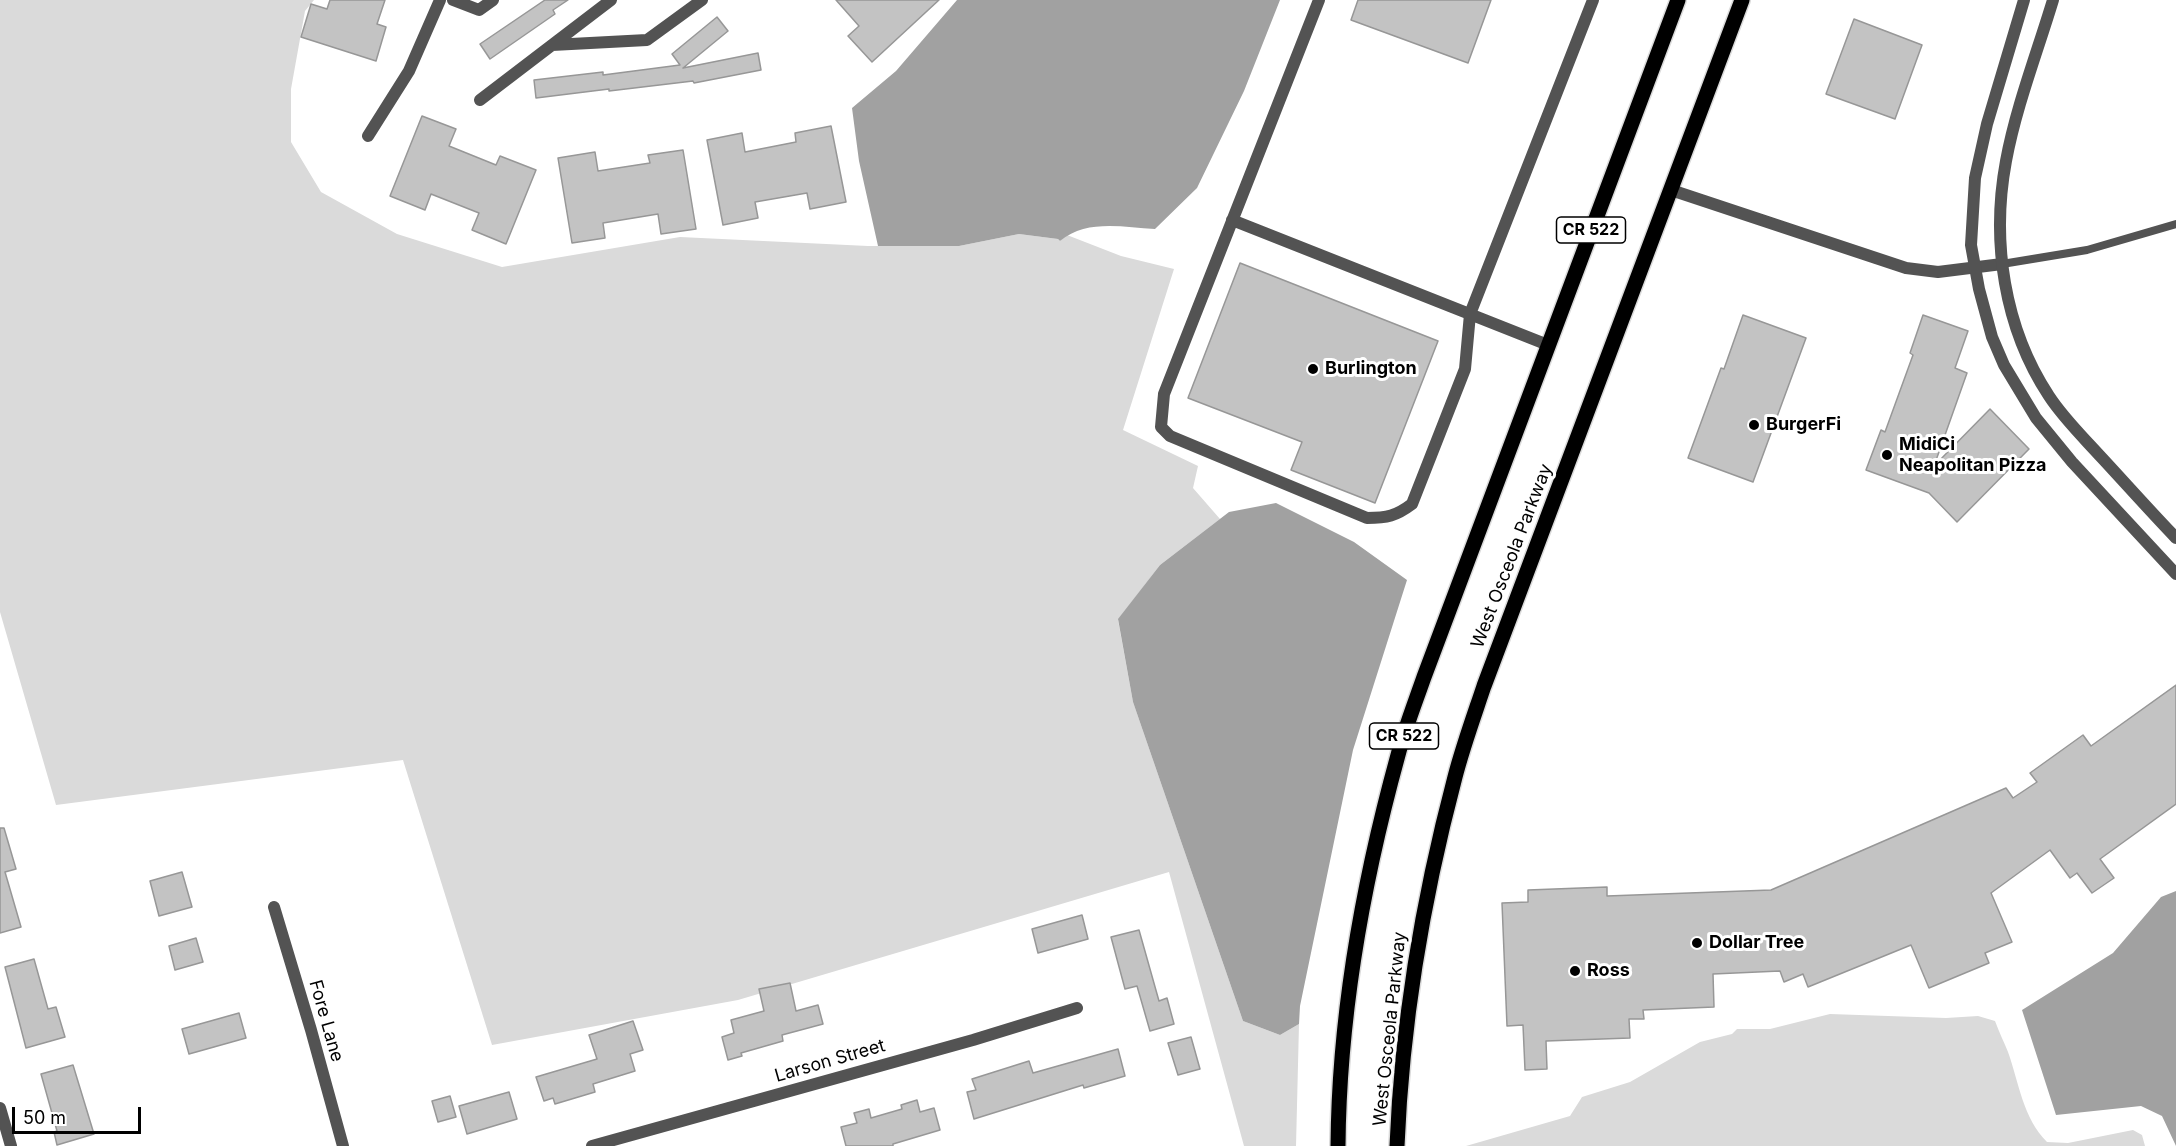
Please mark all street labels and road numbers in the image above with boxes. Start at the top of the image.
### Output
road number: CR 522 [1556,217,1626,243]
street label: West Osceola Parkway [1467,461,1557,651]
road number: CR 522 [1370,723,1438,749]
street label: West Osceola Parkway [1369,931,1411,1127]
street label: Fore Lane [304,978,348,1064]
street label: Larson Street [772,1035,888,1087]

